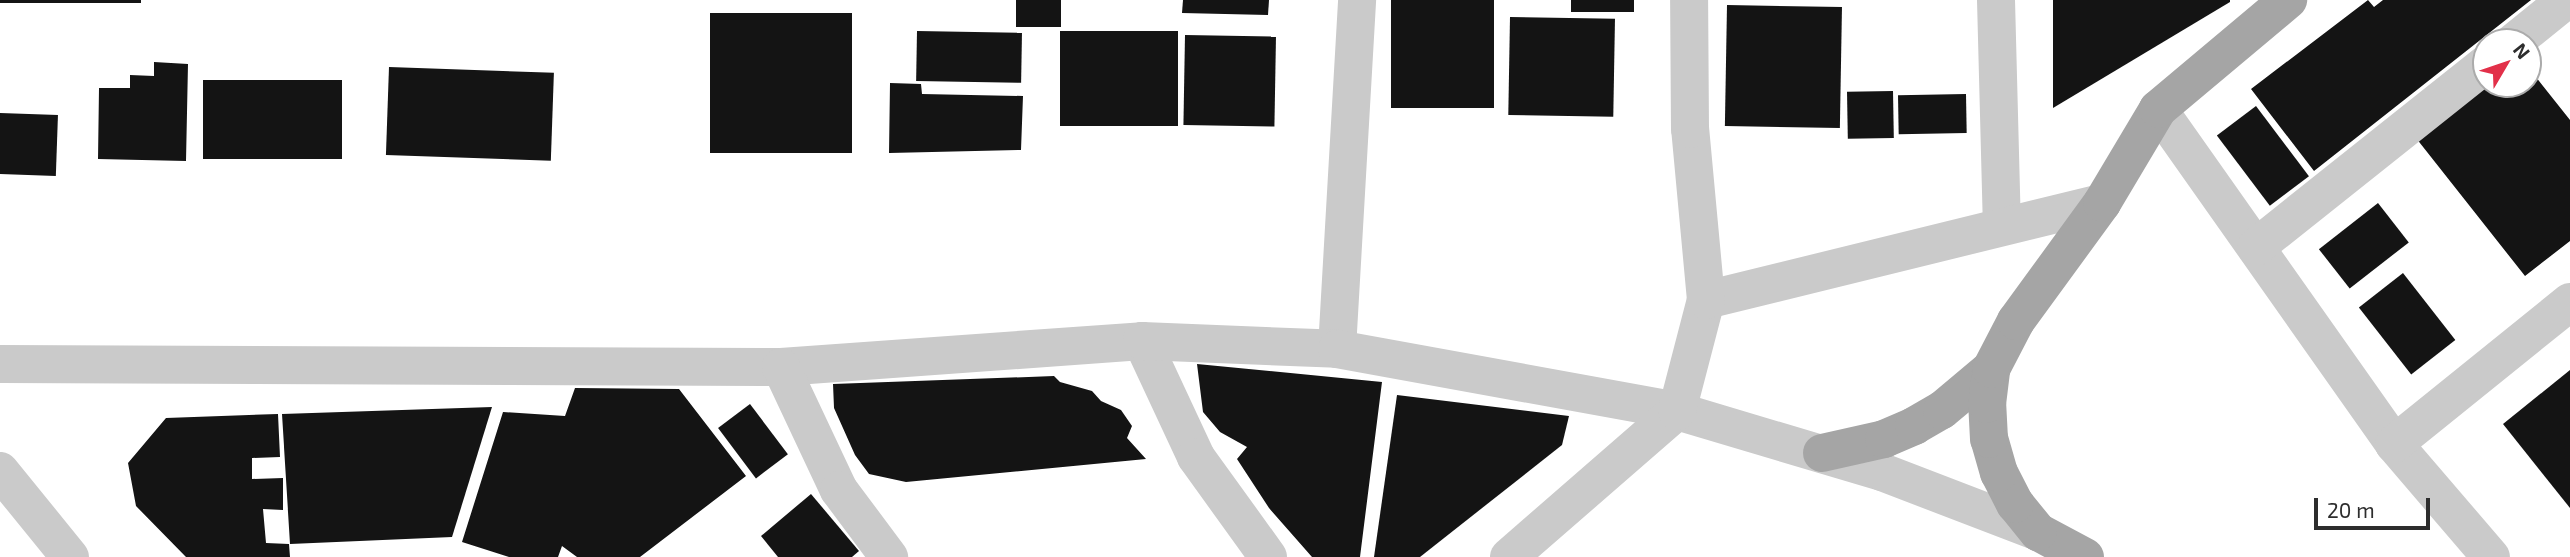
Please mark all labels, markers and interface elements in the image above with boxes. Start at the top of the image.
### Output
north arrow [2472,28,2542,98]
text: N [2509,38,2535,63]
scale bar [2318,484,2434,528]
text: 20 m [2327,497,2375,522]

